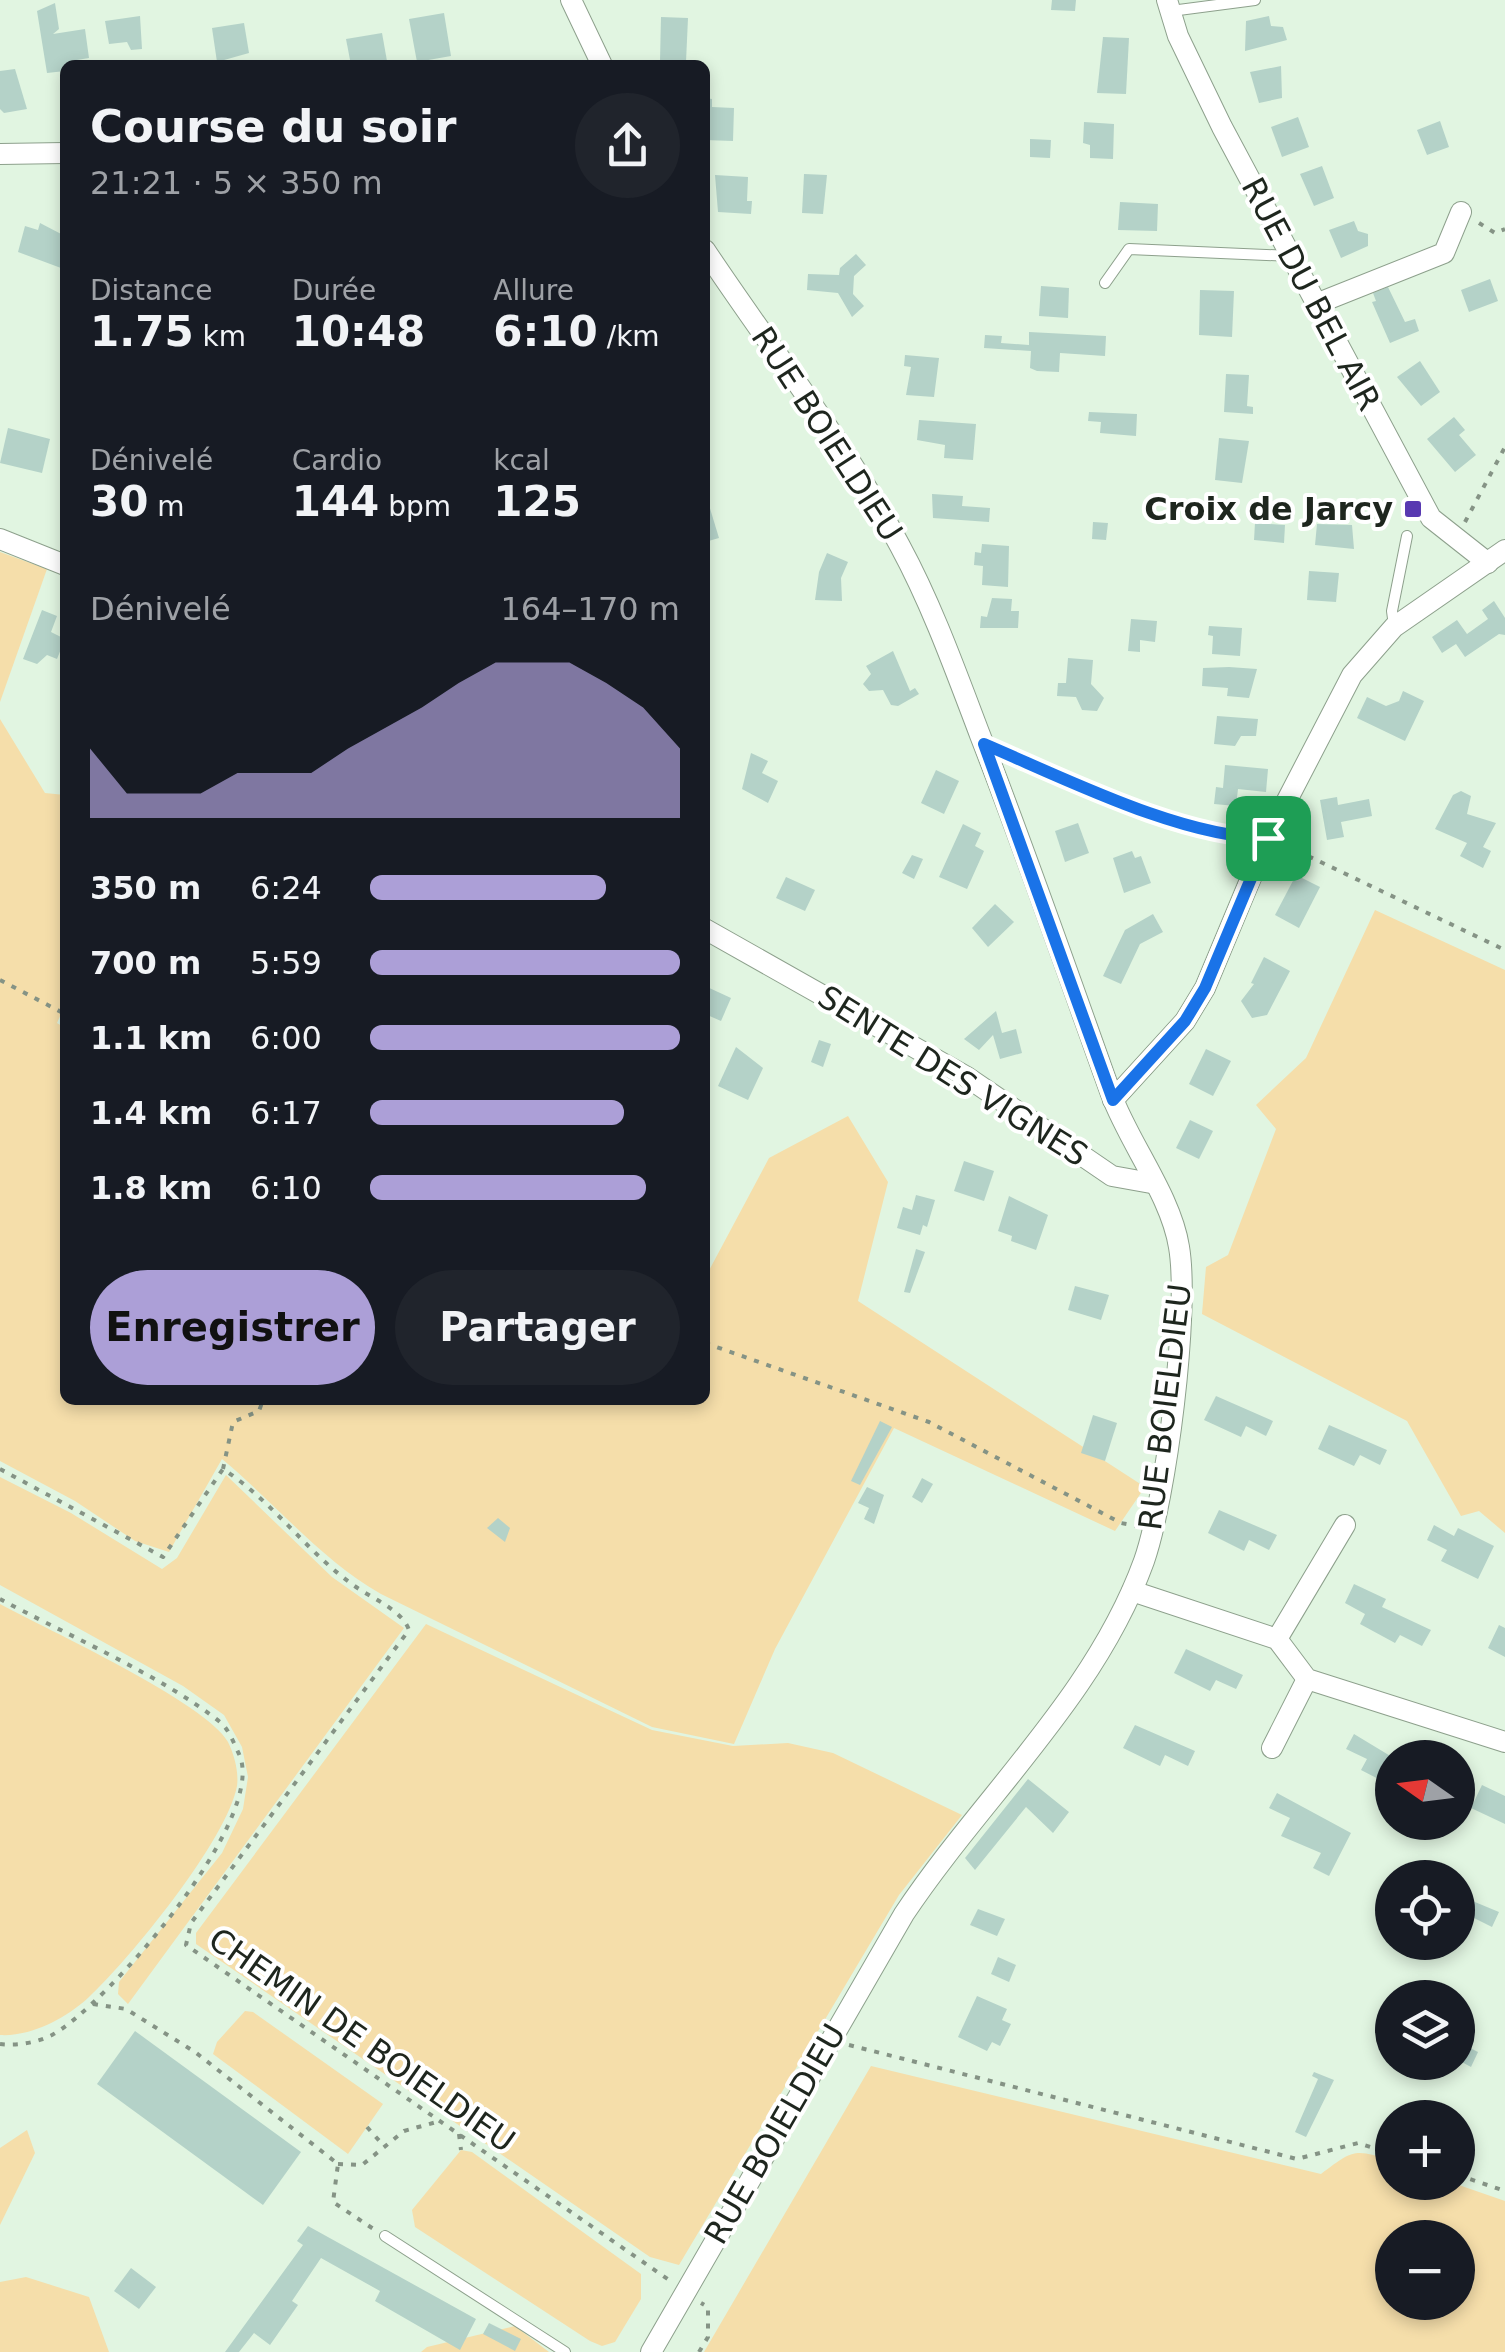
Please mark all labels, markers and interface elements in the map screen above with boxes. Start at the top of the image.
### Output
button: share [575,93,680,198]
text: Course du soir [90,100,456,153]
text: 21:21 · 5 × 350 m [90,164,383,202]
street label: RUE DU BEL AIR [1234,171,1388,417]
text: Distance [90,274,212,307]
text: Durée [292,274,376,307]
text: Allure [493,274,574,307]
text: 1.75 [90,307,194,356]
text: 10:48 [292,307,425,356]
text: 6:10 [493,307,598,356]
text: km [194,320,246,353]
text: /km [598,320,660,353]
street label: RUE BOIELDIEU [744,320,910,548]
text: Dénivelé [90,444,213,477]
text: Cardio [292,444,382,477]
text: kcal [493,444,550,477]
text: 30 [90,477,148,526]
text: 144 [292,477,379,526]
text: 125 [493,477,581,526]
text: m [148,490,185,523]
text: bpm [379,490,451,523]
place label: Croix de Jarcy [1144,490,1393,528]
marker: Croix de Jarcy [1402,498,1424,520]
text: Dénivelé [90,590,231,628]
text: 164–170 m [501,590,680,628]
pin [1226,796,1311,881]
icon: arrive [1241,811,1296,866]
text: 350 m [90,869,201,907]
text: 6:24 [250,869,322,907]
text: 700 m [90,944,201,982]
text: 5:59 [250,944,322,982]
street label: SENTE DES VIGNES [811,978,1095,1174]
text: 1.1 km [90,1019,212,1057]
text: 6:00 [250,1019,322,1057]
text: 1.4 km [90,1094,212,1132]
text: 6:17 [250,1094,322,1132]
text: 1.8 km [90,1169,212,1207]
text: 6:10 [250,1169,322,1207]
button: Enregistrer [90,1270,375,1385]
button: Partager [395,1270,680,1385]
street label: RUE BOIELDIEU [1131,1282,1199,1532]
north arrow [1375,1740,1475,1840]
map controls [1375,1740,1475,2320]
button: locate [1375,1860,1475,1960]
street label: CHEMIN DE BOIELDIEU [202,1920,522,2160]
button: layers [1375,1980,1475,2080]
street label: RUE BOIELDIEU [697,2017,853,2251]
button: + [1375,2100,1475,2200]
button: − [1375,2220,1475,2320]

